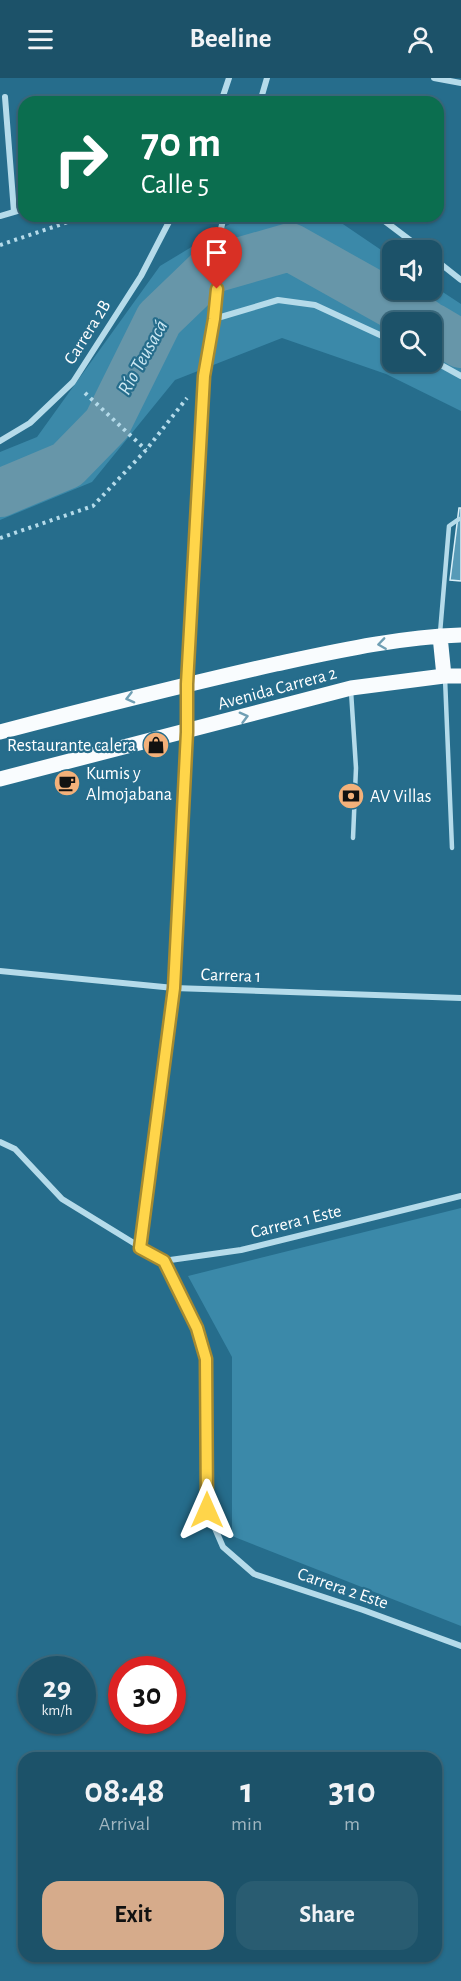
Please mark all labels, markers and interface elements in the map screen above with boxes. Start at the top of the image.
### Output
icon: menu [24,23,57,56]
icon: person [404,23,437,56]
text: Beeline [189,25,272,52]
icon: right [42,120,120,198]
text: 70 m [141,122,221,164]
text: Calle 5 [141,171,209,198]
pin [191,227,242,289]
icon: arrive [200,236,233,269]
map controls [382,240,442,372]
button: sound [382,240,442,300]
street label: Carrera 2B [61,297,115,368]
button: search [382,312,442,372]
water label: Río Teusacá [114,317,171,398]
one-way arrow [377,637,387,649]
street label: Avenida Carrera 2 [216,664,339,714]
one-way arrow [125,691,135,704]
one-way arrow [239,711,249,724]
shop icon: Restaurante calera [141,730,171,760]
place label: Restaurante calera [7,737,136,755]
place label: Kumis y Almojabana [86,765,172,804]
cafe icon: Kumis y Almojabana [52,768,82,798]
bank icon: AV Villas [336,781,366,811]
place label: AV Villas [370,788,432,806]
street label: Carrera 1 [200,966,262,986]
street label: Carrera 1 Este [249,1202,343,1242]
position arrow [175,1478,239,1542]
street label: Carrera 2 Este [295,1565,390,1613]
speed limit sign: 30 [108,1656,186,1734]
text: 29 [43,1673,71,1703]
text: km/h [42,1703,72,1718]
text: 08:48 [84,1773,165,1809]
text: 1 [240,1773,253,1809]
text: 310 [328,1773,376,1809]
text: Arrival [99,1814,150,1834]
text: min [231,1814,262,1834]
text: m [344,1814,360,1834]
button: Exit [42,1881,224,1950]
button: Share [236,1881,418,1950]

